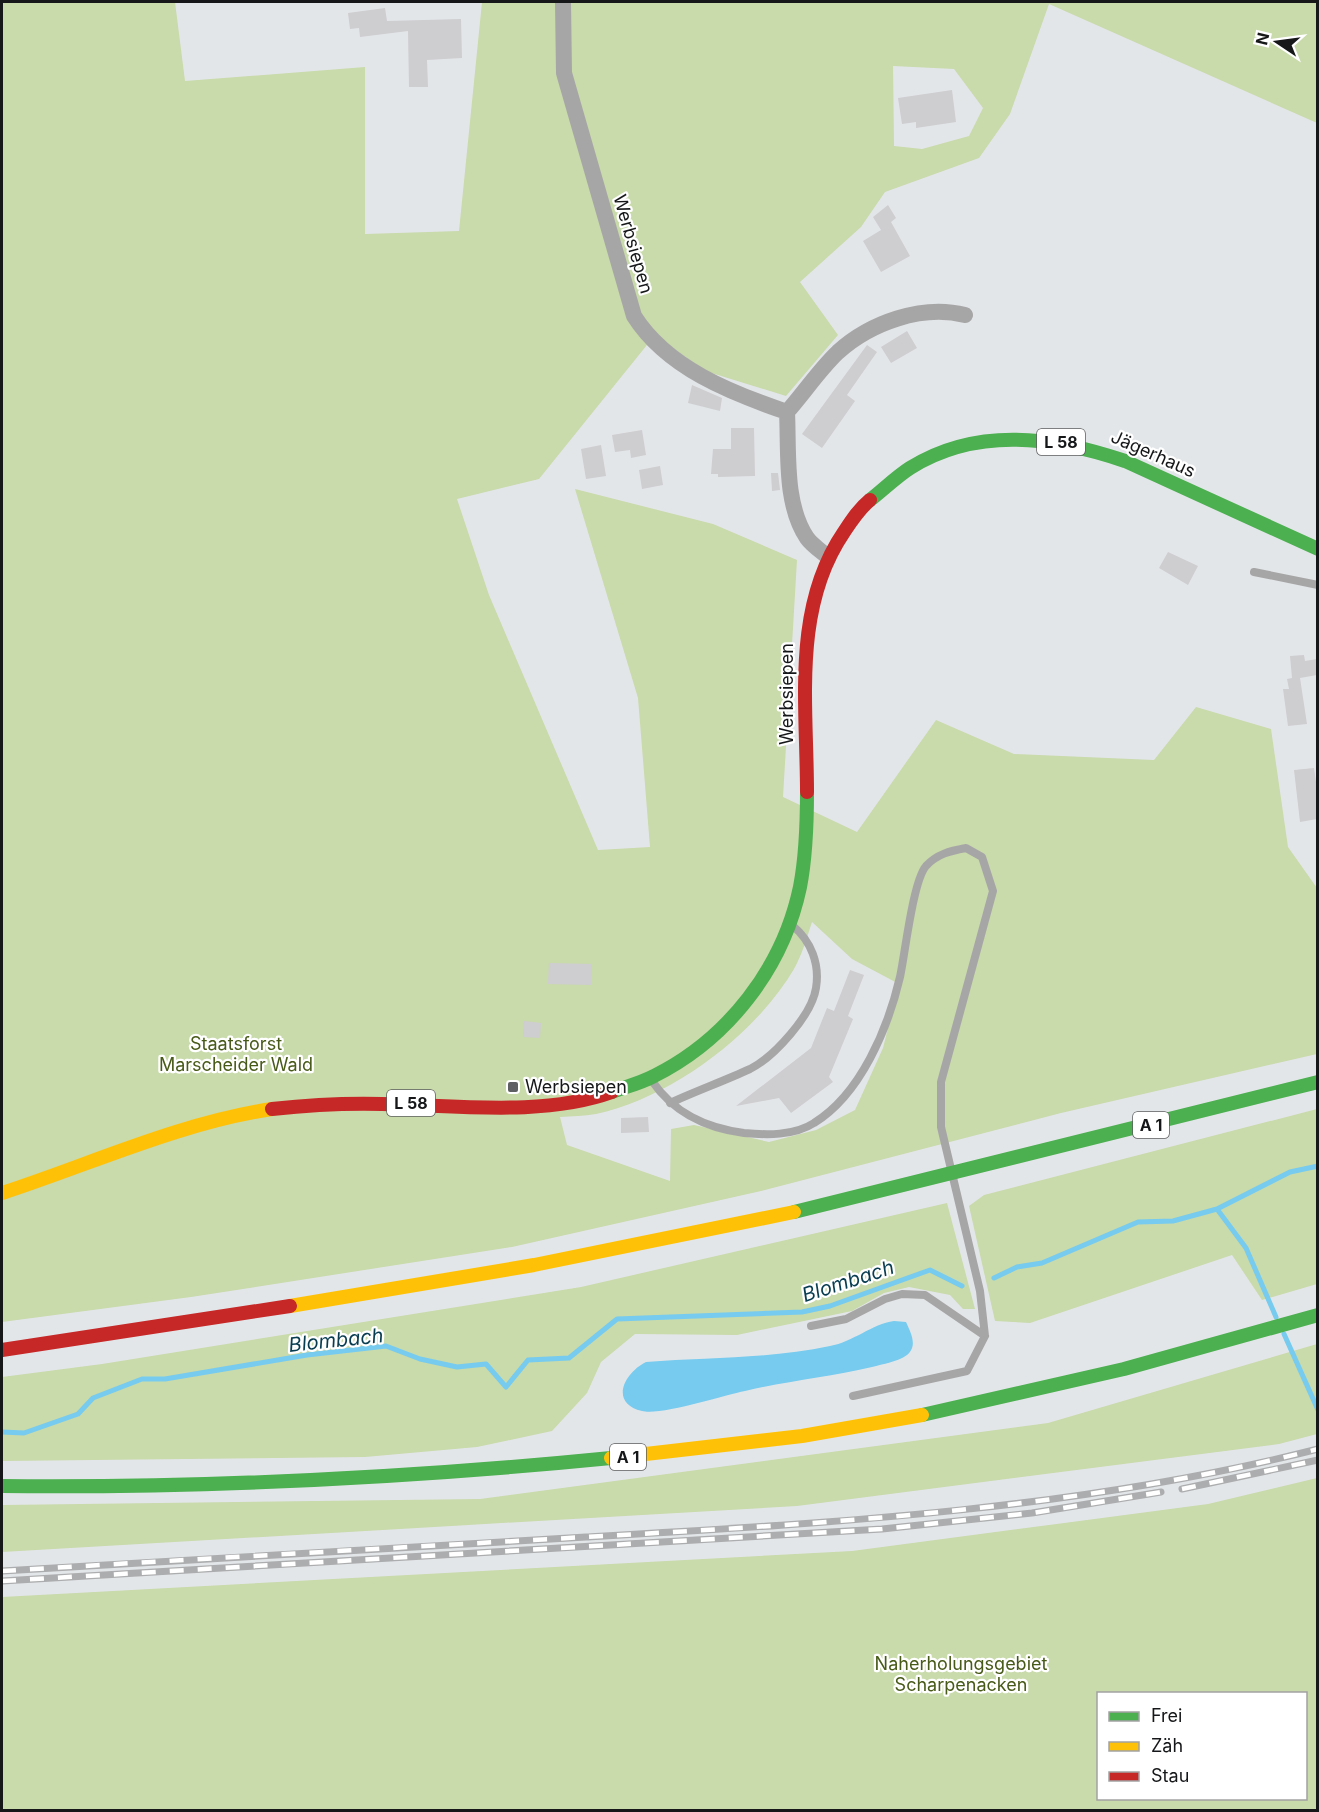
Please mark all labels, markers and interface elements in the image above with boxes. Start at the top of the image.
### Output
north arrow [1247,12,1307,72]
text: N [1251,30,1274,47]
street label: Werbsiepen [609,192,658,296]
street label: Jägerhaus [1108,426,1199,481]
road number: L 58 [1037,429,1085,455]
street label: Werbsiepen [776,643,797,745]
park label: Staatsforst Marscheider Wald [159,1033,313,1075]
place label: Werbsiepen [525,1076,627,1097]
marker: Werbsiepen [506,1080,520,1094]
road number: L 58 [387,1090,435,1116]
road number: A 1 [1133,1112,1169,1138]
water label: Blombach [799,1255,897,1307]
water label: Blombach [287,1323,385,1357]
road number: A 1 [610,1444,646,1470]
park label: Naherholungsgebiet Scharpenacken [875,1653,1047,1695]
legend [1097,1692,1307,1800]
text: Frei [1151,1705,1182,1726]
text: Zäh [1151,1735,1183,1756]
text: Stau [1151,1765,1189,1786]

